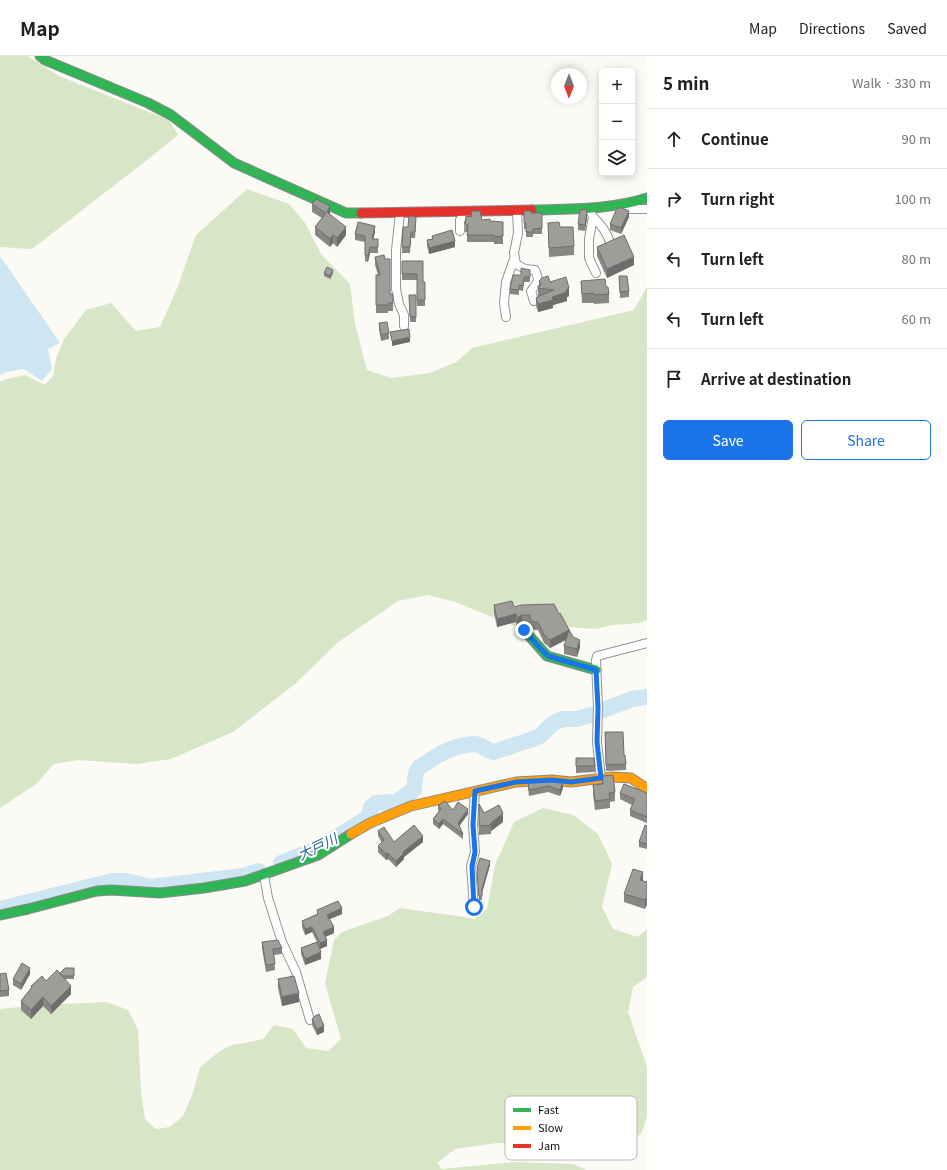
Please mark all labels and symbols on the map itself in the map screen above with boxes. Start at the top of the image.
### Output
north arrow [551,68,587,104]
route end [515,621,533,639]
water label: 大戸川 [294,827,342,864]
route start [465,898,483,916]
legend [505,1096,637,1160]
text: Fast [538,1101,559,1117]
text: Slow [538,1119,563,1135]
text: Jam [538,1137,560,1153]

